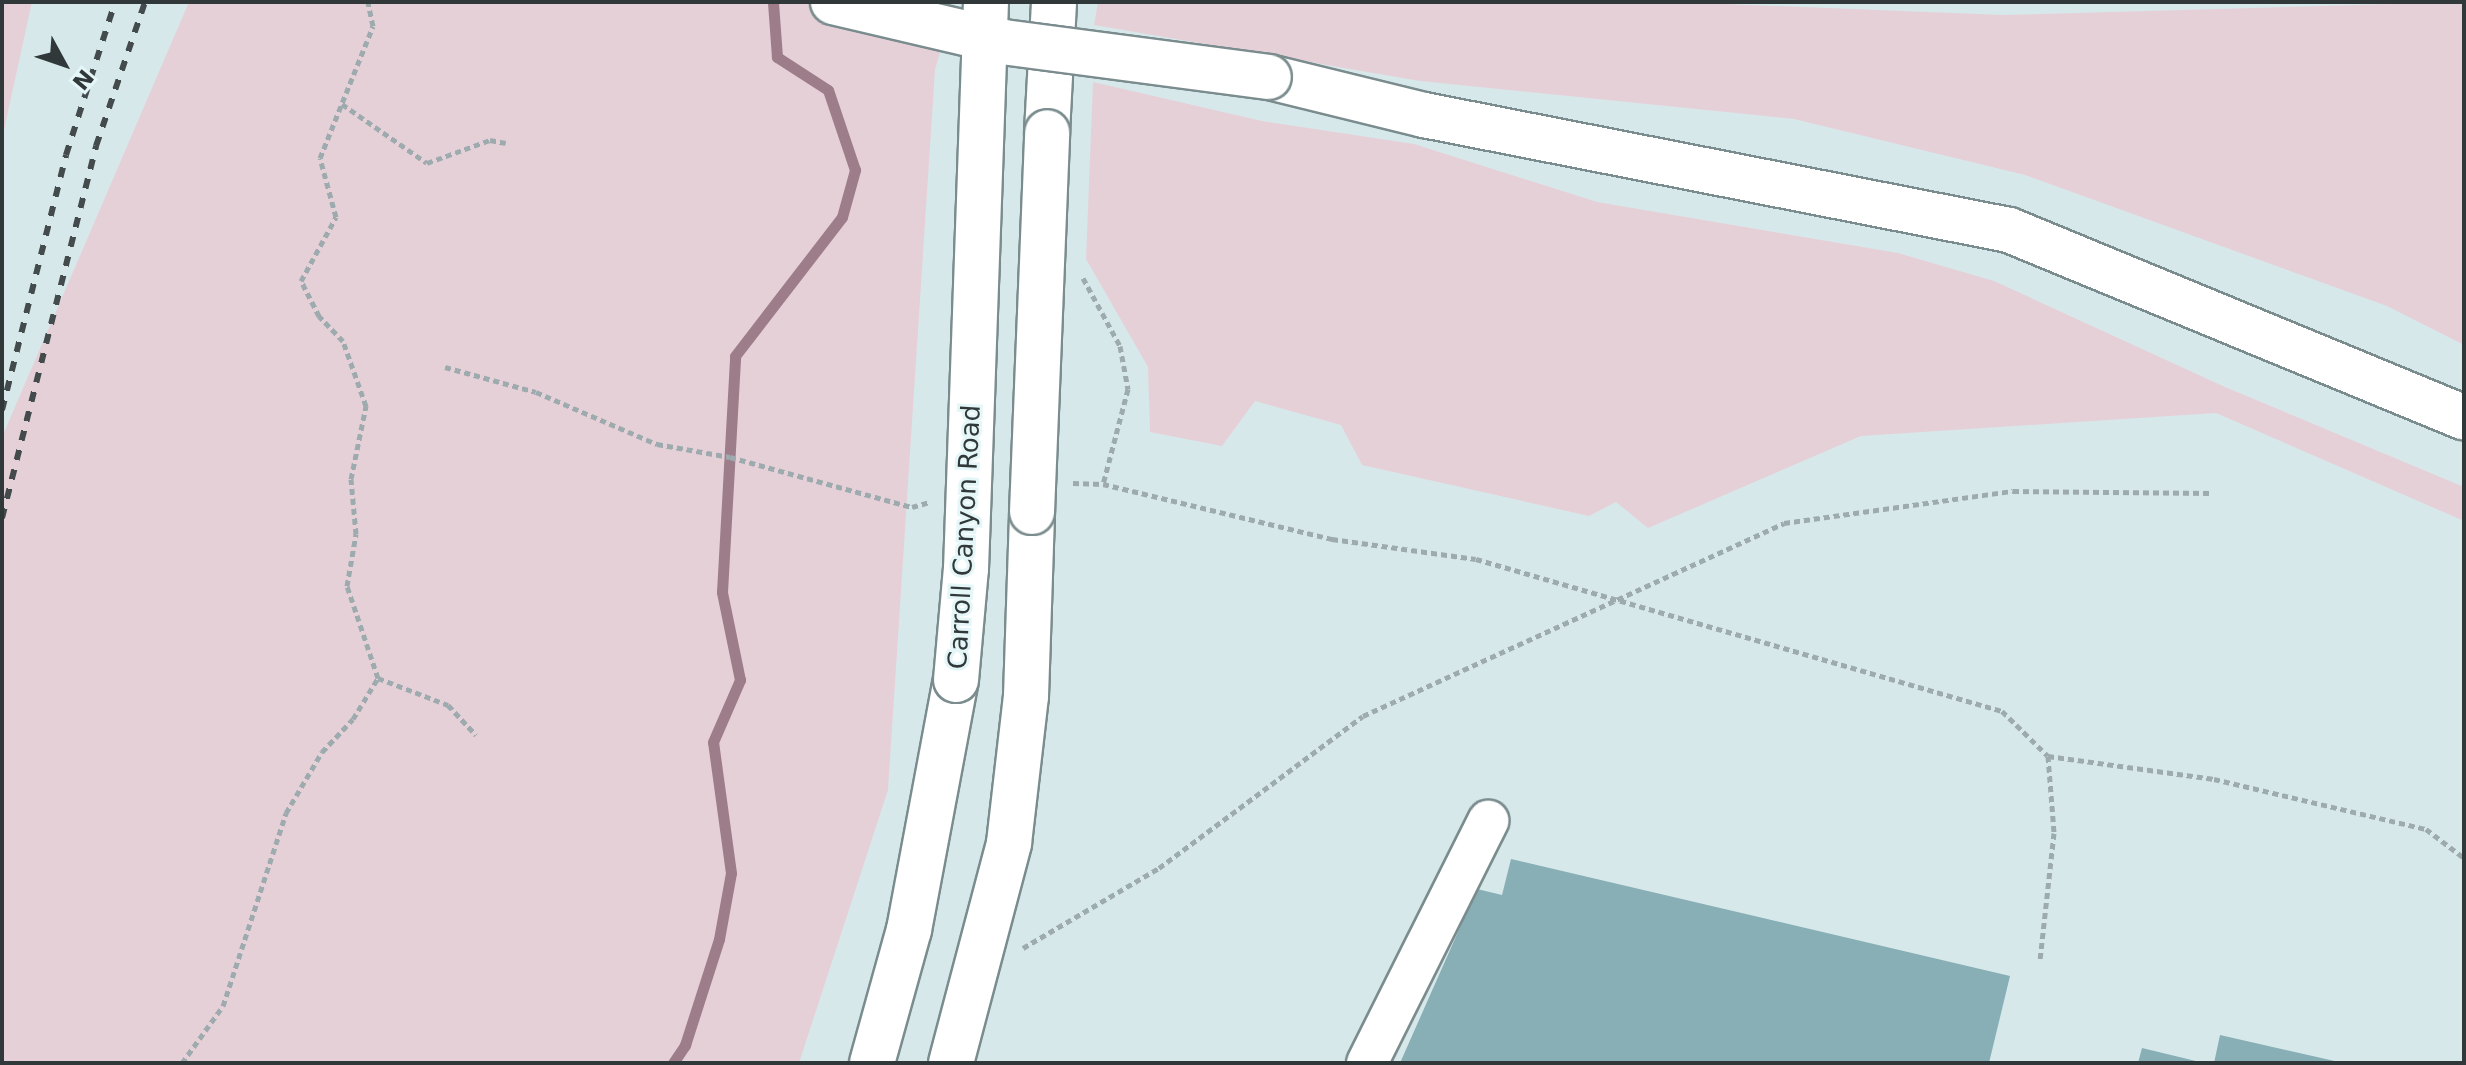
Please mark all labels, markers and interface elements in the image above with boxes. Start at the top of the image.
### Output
north arrow [24,24,104,104]
text: N [67,65,98,95]
street label: Carroll Canyon Road [942,404,988,670]

